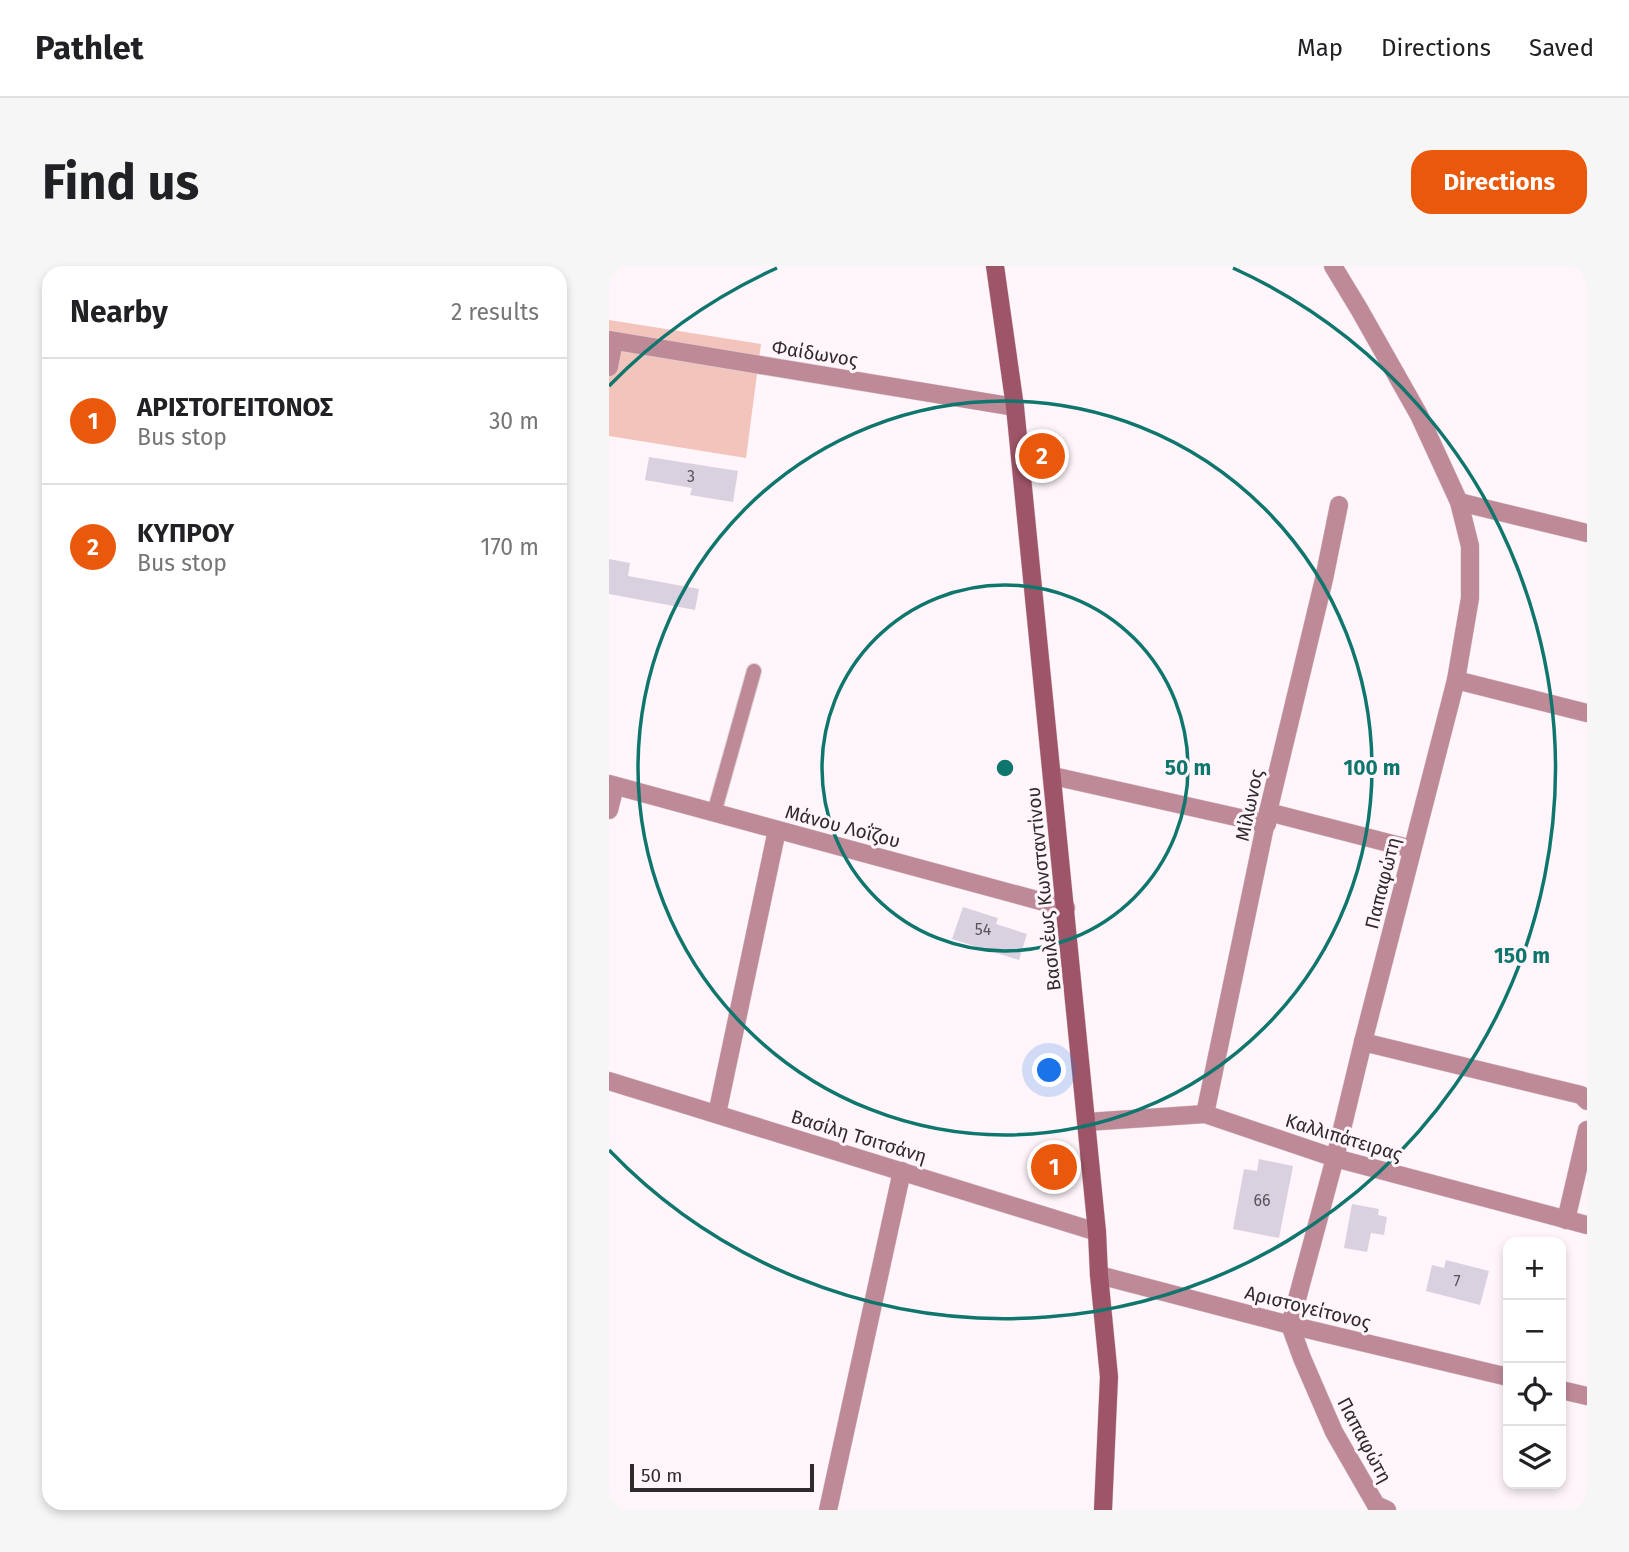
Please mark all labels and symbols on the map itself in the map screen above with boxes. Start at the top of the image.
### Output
street label: Φαίδωνος [770,335,860,372]
pin: 2 [1019,430,1065,482]
house number: 3 [687,467,695,486]
text: 50 m [1165,755,1211,781]
text: 100 m [1343,755,1401,781]
centre of rings [993,756,1017,780]
street label: Μίλωνος [1231,767,1268,843]
street label: Βασιλέως Κωνσταντίνου [1021,786,1066,992]
street label: Μάνου Λοΐζου [783,800,903,853]
street label: Παπαφώτη [1360,835,1405,932]
house number: 54 [975,920,992,939]
text: 150 m [1494,943,1550,969]
your location [1032,1053,1066,1087]
street label: Βασίλη Τσιτσάνη [788,1105,930,1168]
street label: Καλλιπάτειρας [1283,1109,1405,1166]
pin: 1 [1031,1141,1077,1193]
house number: 66 [1253,1191,1271,1210]
house number: 7 [1453,1272,1461,1291]
street label: Αριστογείτονος [1242,1281,1373,1334]
street label: Παπαφώτη [1332,1393,1397,1487]
scale bar [630,1461,814,1493]

